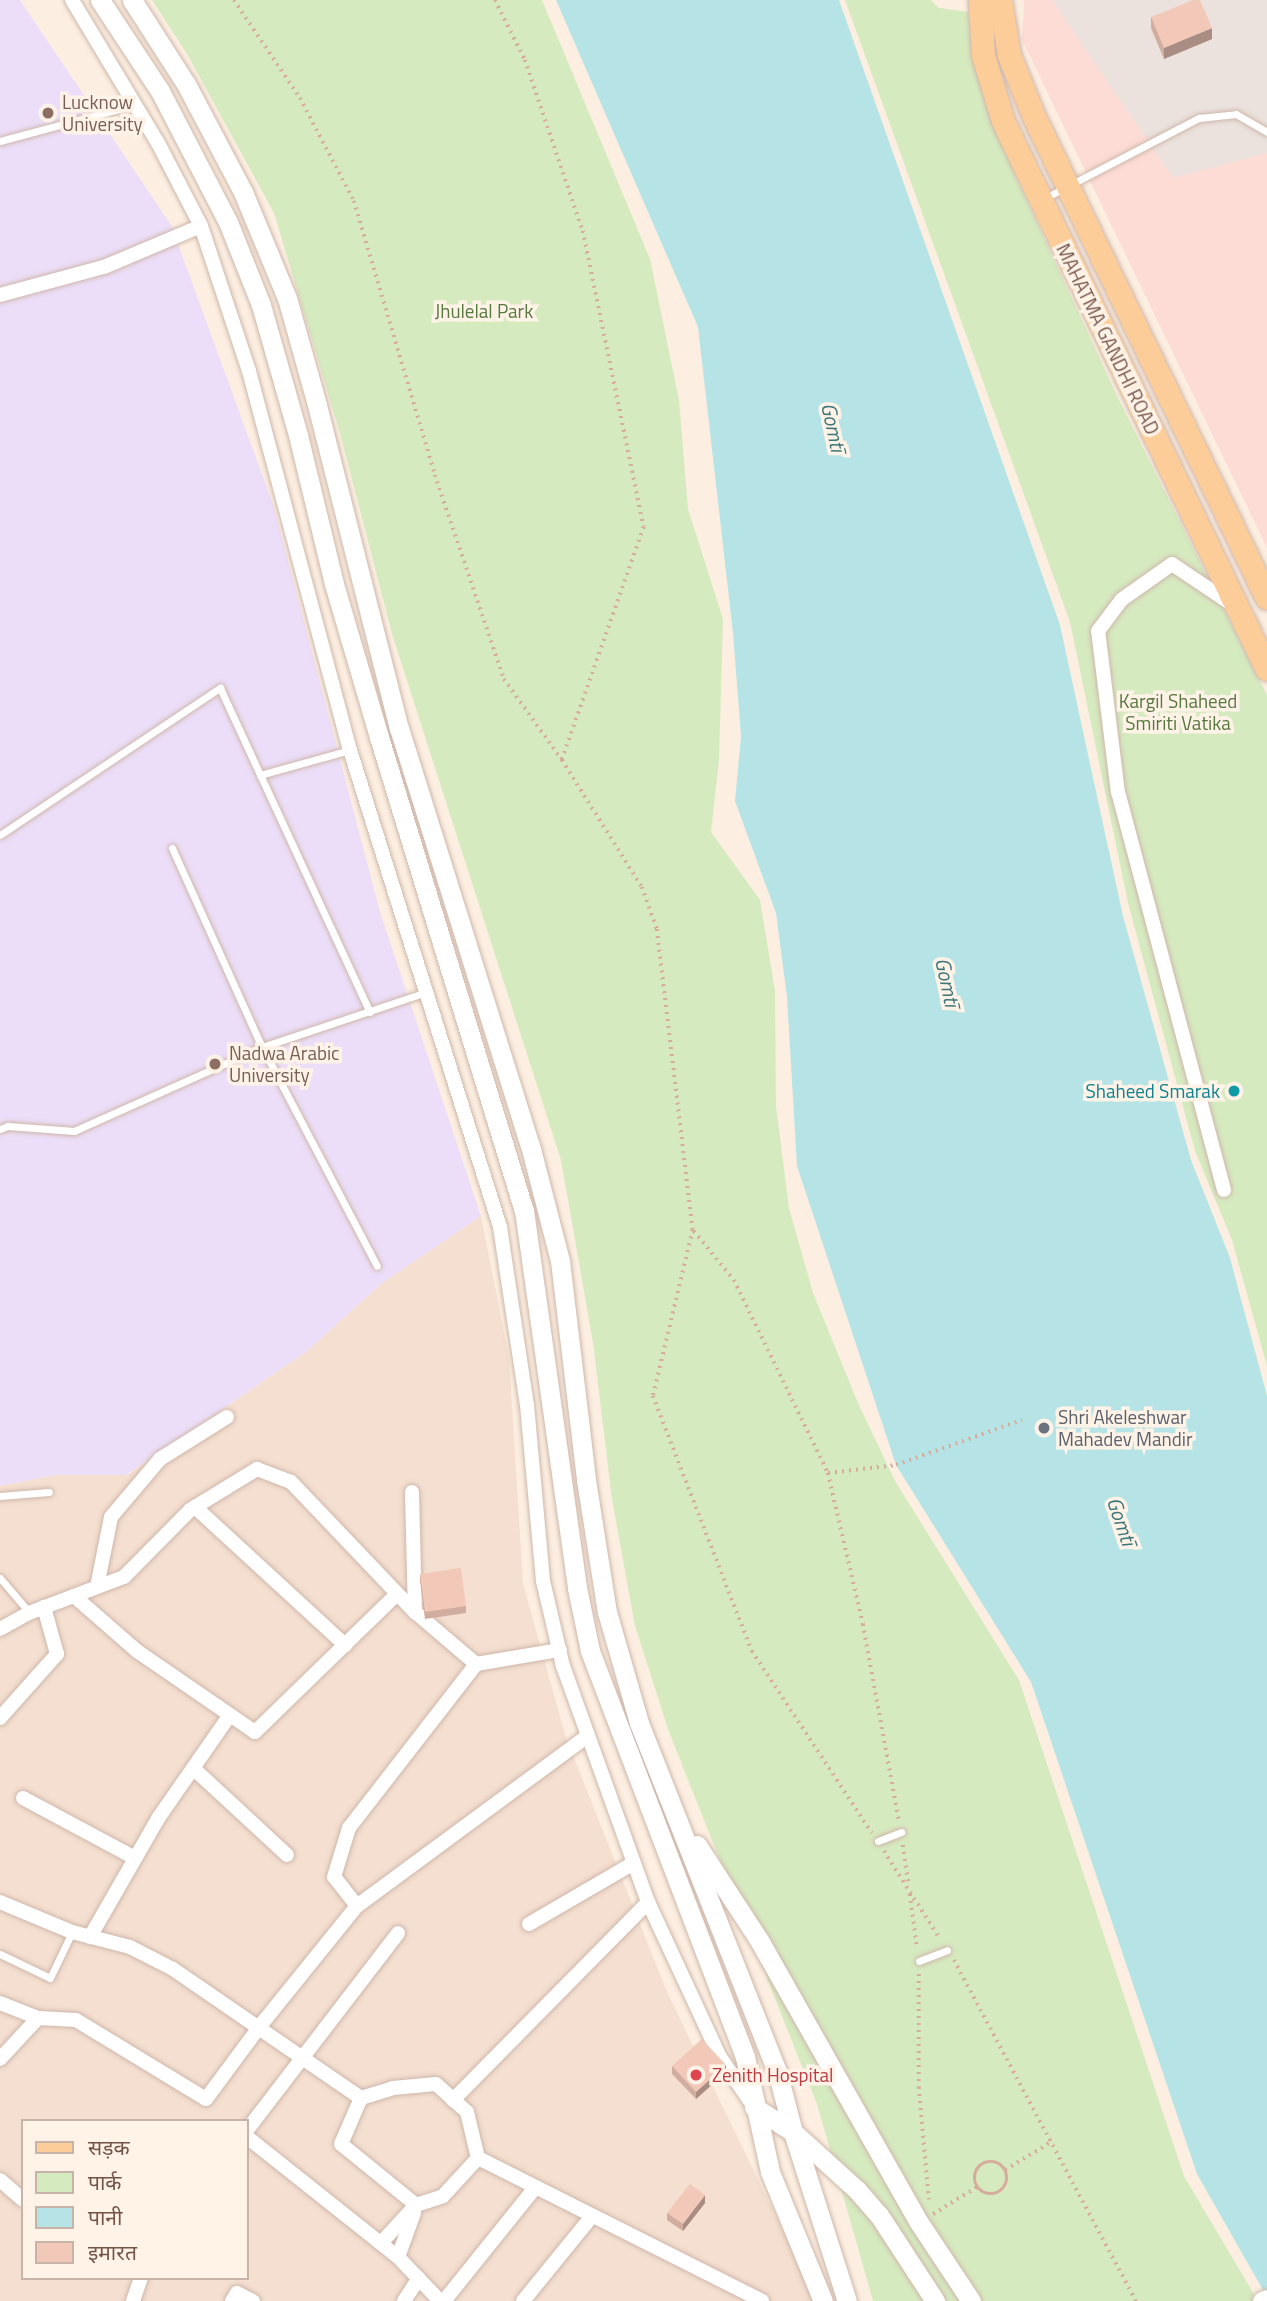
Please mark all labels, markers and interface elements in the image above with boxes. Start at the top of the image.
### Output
place label: Lucknow University [62,91,143,135]
marker: Lucknow University [40,105,56,121]
street label: MAHATMA GANDHI ROAD [1052,240,1164,438]
park label: Jhulelal Park [435,300,533,322]
water label: Gomtī [817,400,851,454]
park label: Kargil Shaheed Smiriti Vatika [1119,690,1237,734]
water label: Gomtī [931,955,965,1009]
place label: Nadwa Arabic University [229,1042,339,1086]
marker: Nadwa Arabic University [207,1056,223,1072]
place label: Shaheed Smarak [1085,1080,1220,1102]
marker: Shaheed Smarak [1226,1083,1242,1099]
place label: Shri Akeleshwar Mahadev Mandir [1058,1406,1192,1450]
marker: Shri Akeleshwar Mahadev Mandir [1036,1420,1052,1436]
water label: Gomtī [1102,1493,1142,1549]
place label: Zenith Hospital [712,2064,833,2086]
marker: Zenith Hospital [686,2065,706,2085]
legend [21,2119,248,2280]
text: सड़क [88,2131,130,2163]
text: पार्क [88,2166,122,2198]
text: पानी [88,2201,122,2233]
text: इमारत [88,2236,137,2268]

